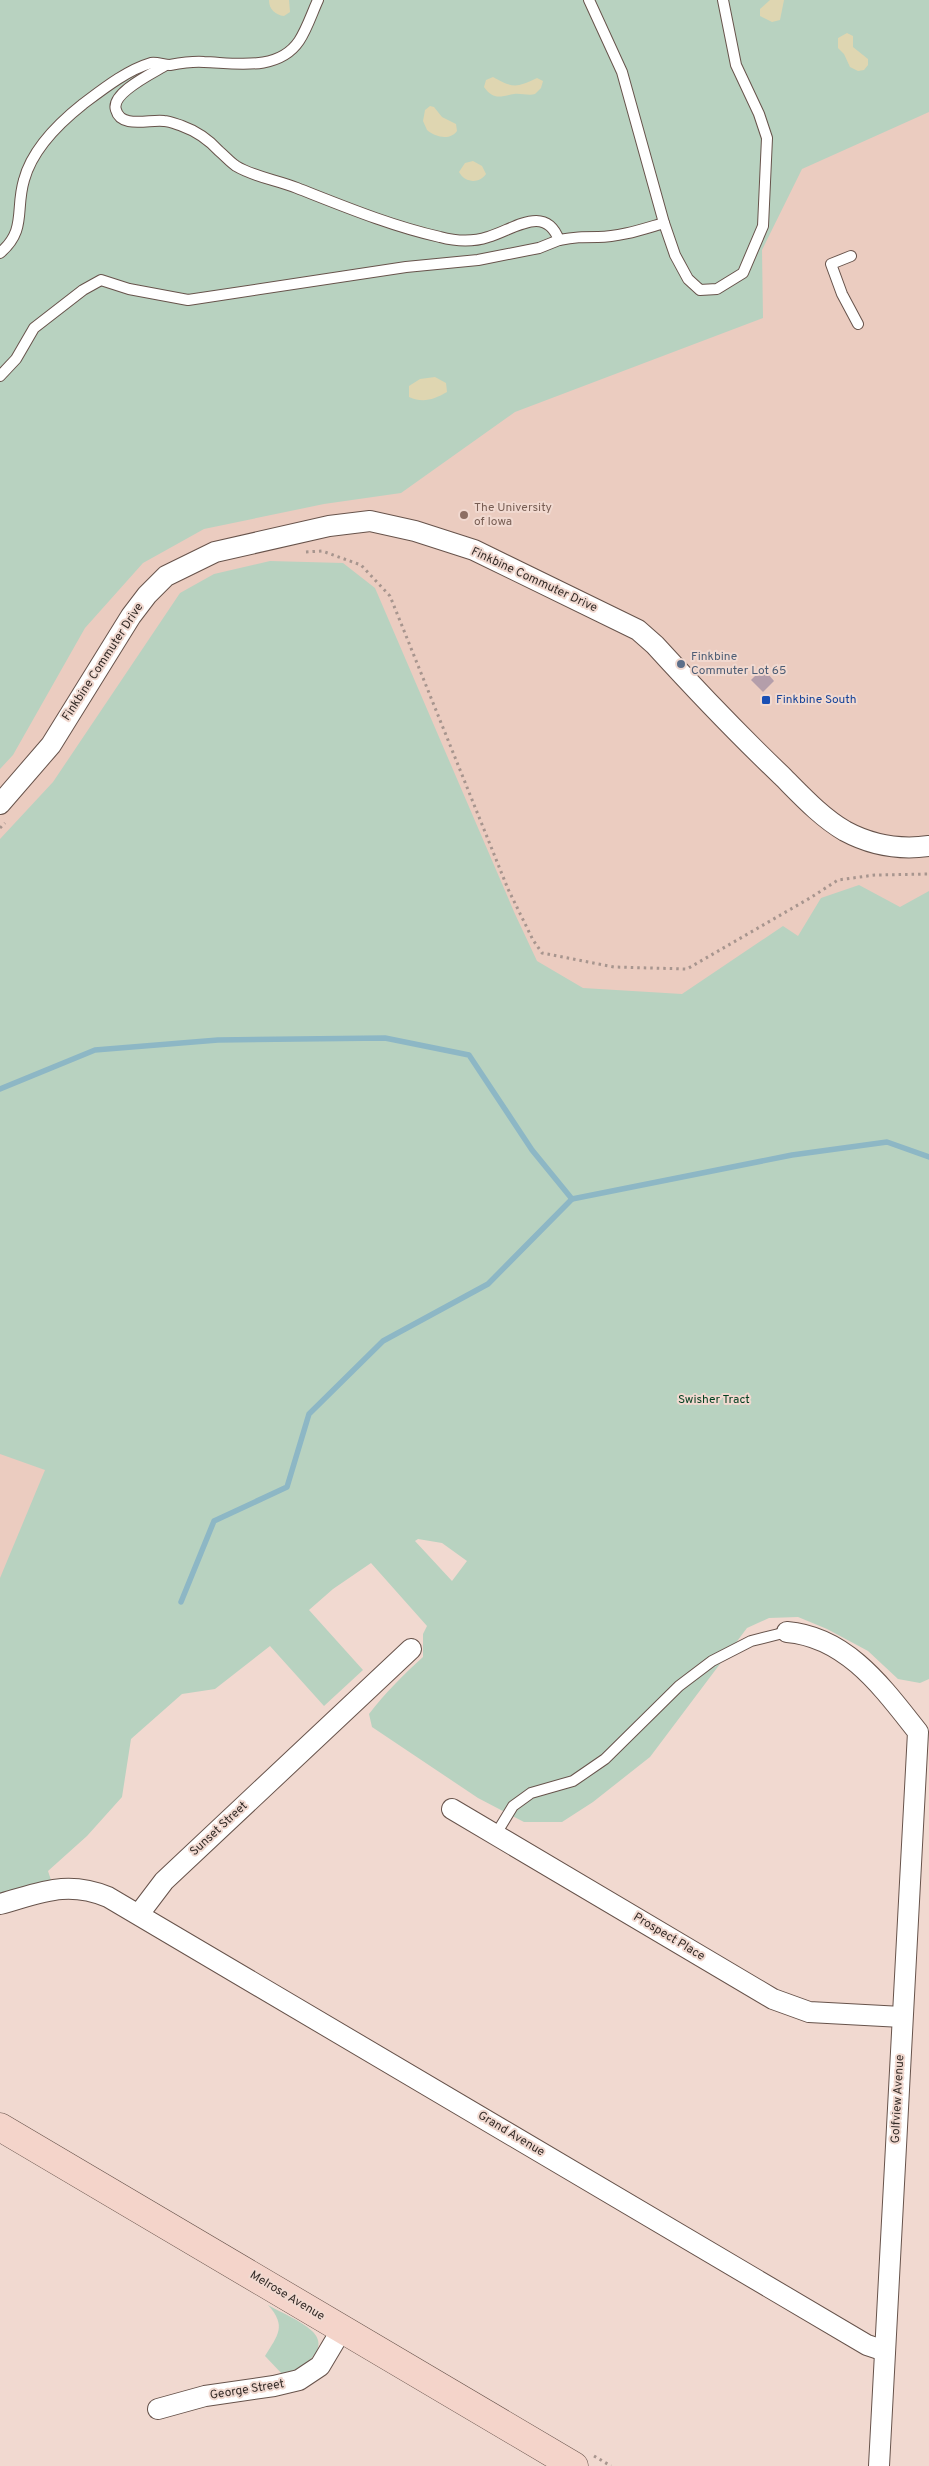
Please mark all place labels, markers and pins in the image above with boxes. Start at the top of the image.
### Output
place label: The University of Iowa [474,500,552,530]
marker: The University of Iowa [458,509,470,521]
place label: Finkbine Commuter Lot 65 [691,649,786,679]
marker: Finkbine Commuter Lot 65 [675,658,687,670]
place label: Finkbine South [776,692,856,708]
marker: Finkbine South [760,694,772,706]

